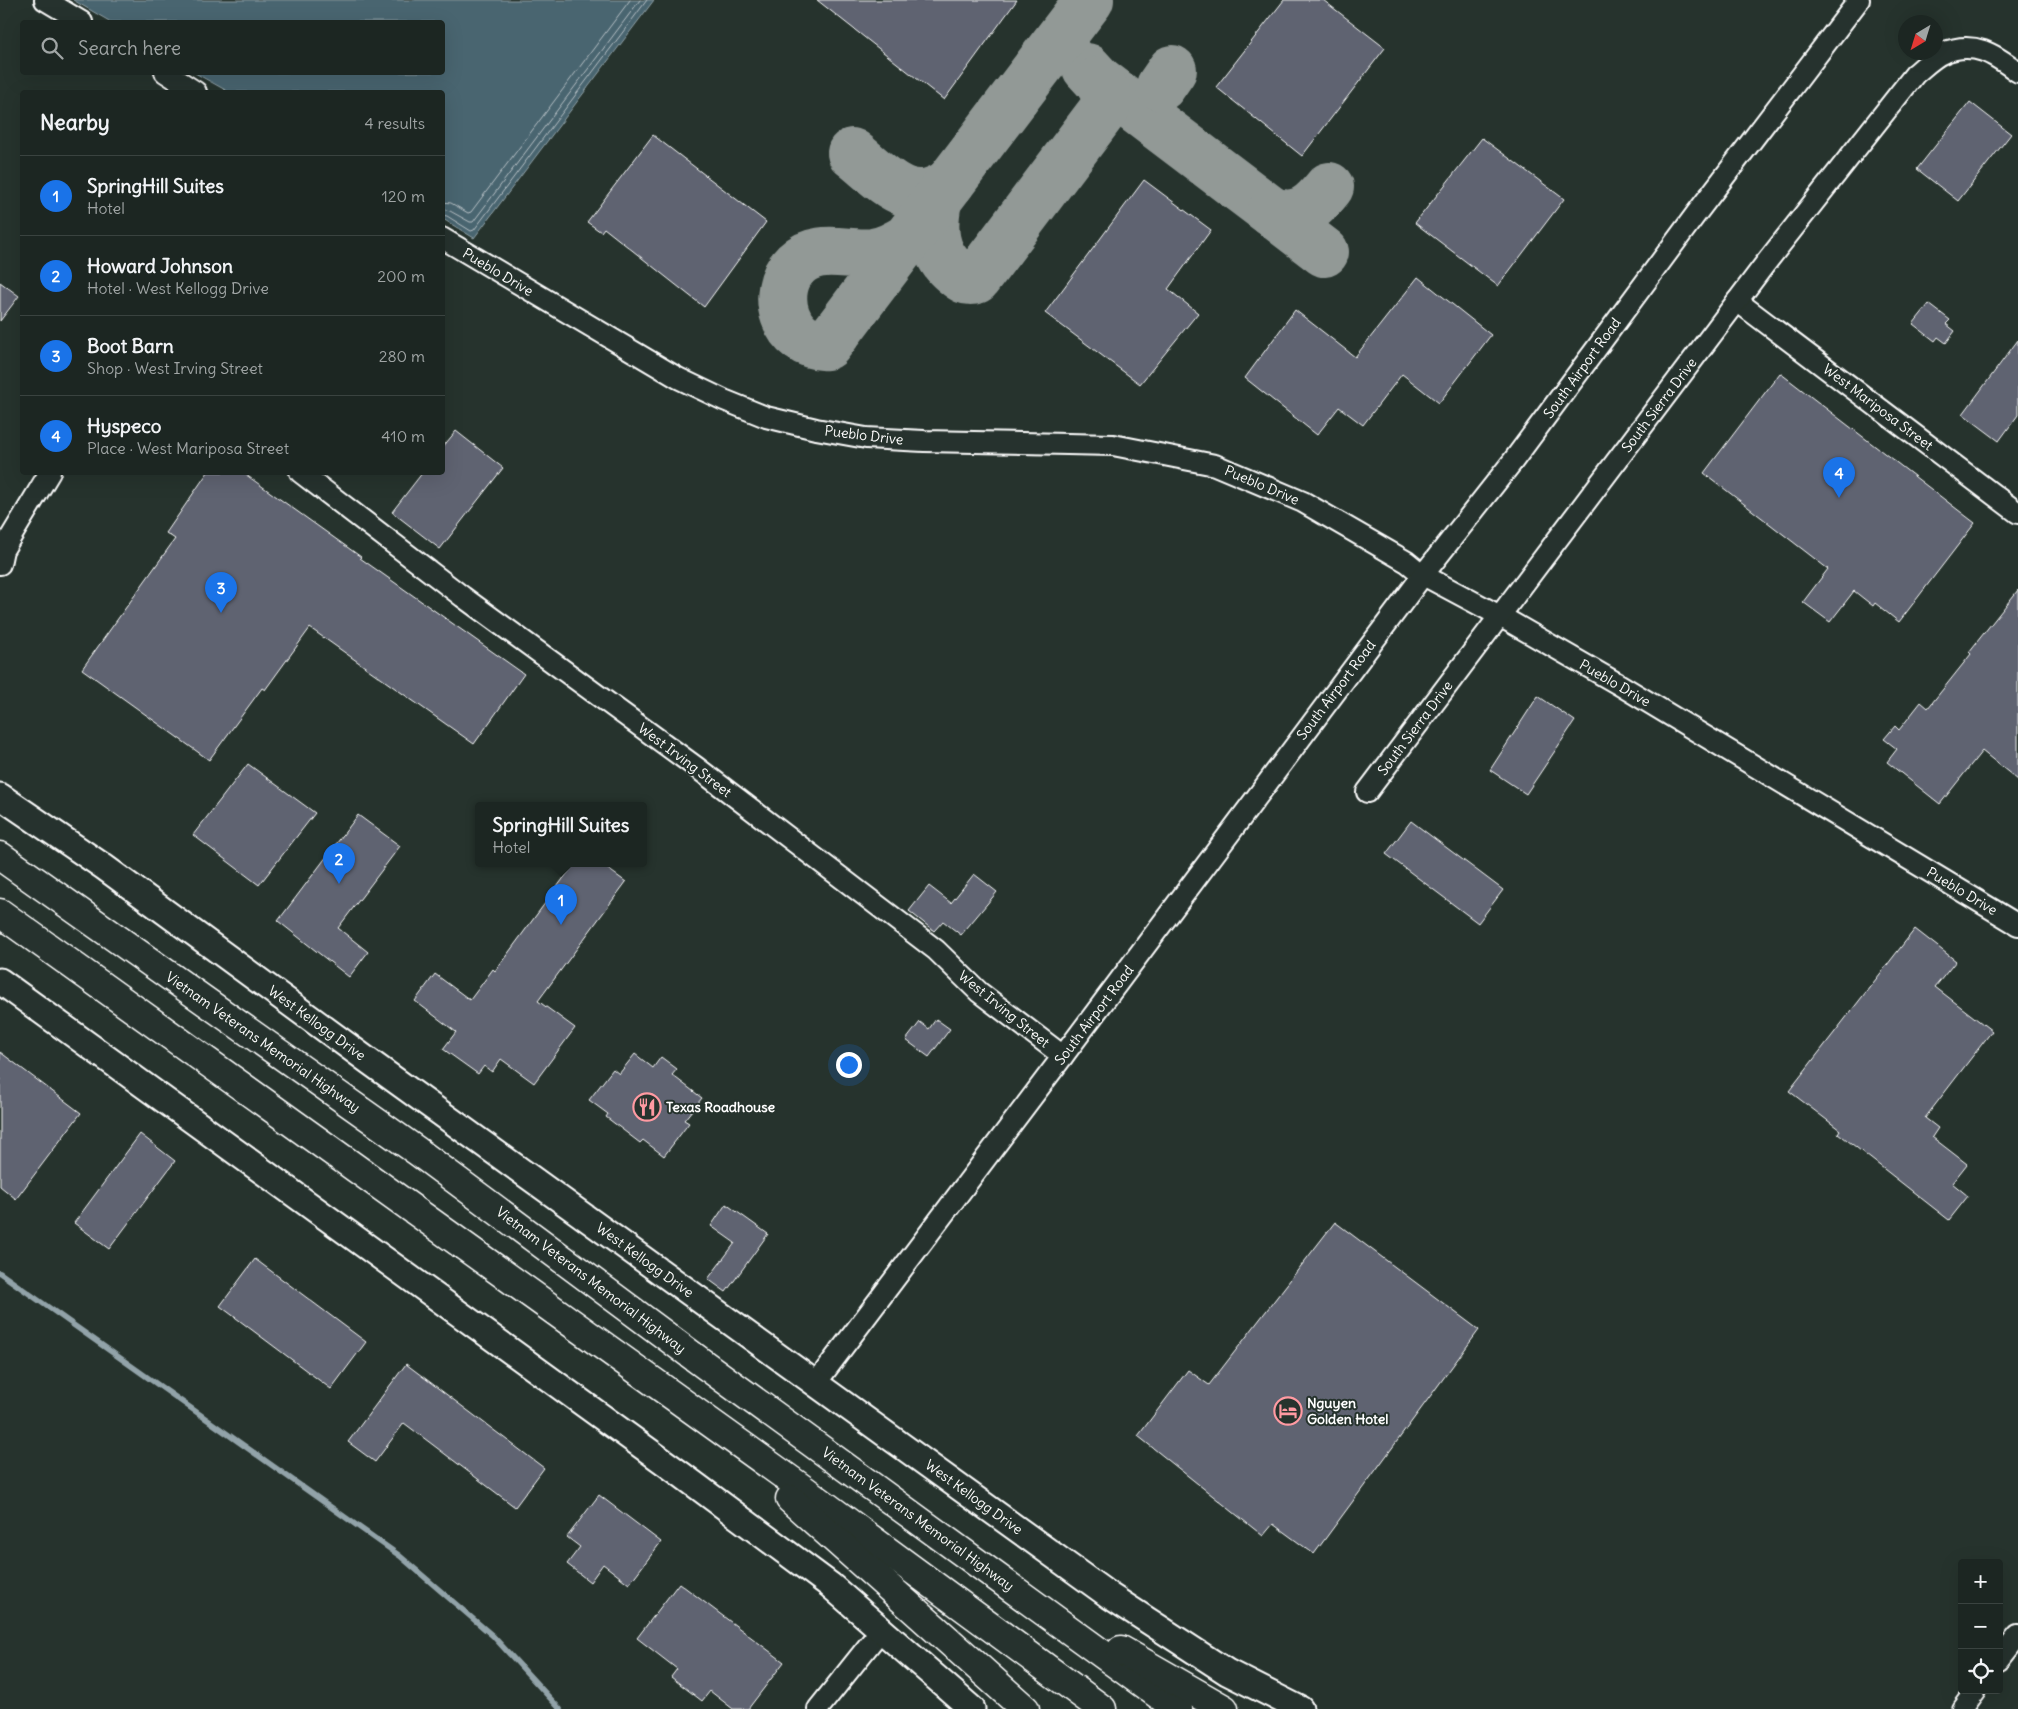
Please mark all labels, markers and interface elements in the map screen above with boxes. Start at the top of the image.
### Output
north arrow [1898,15,1943,60]
search box [20,20,445,75]
icon: search [38,34,66,62]
text: Search here [78,36,181,60]
text: Nearby [40,109,110,136]
text: 4 results [364,113,425,133]
text: SpringHill Suites [87,174,224,198]
text: 1 [53,186,59,206]
text: 120 m [382,186,425,206]
text: Hotel [87,198,125,218]
street label: Pueblo Drive [459,244,537,300]
text: Howard Johnson [87,254,233,278]
text: 2 [52,266,60,286]
text: 200 m [377,266,425,286]
text: Hotel · West Kellogg Drive [87,278,269,298]
street label: South Airport Road [1539,314,1625,422]
text: Boot Barn [87,334,174,358]
text: 3 [51,346,61,366]
text: 280 m [379,346,425,366]
street label: South Sierra Drive [1617,354,1701,456]
text: Shop · West Irving Street [87,358,263,378]
street label: West Mariposa Street [1819,360,1937,454]
text: Hyspeco [87,414,161,438]
street label: Pueblo Drive [824,421,904,449]
text: 4 [51,426,61,446]
text: 410 m [381,426,425,446]
text: Place · West Mariposa Street [87,438,289,458]
pin: 4 [1823,457,1855,498]
street label: Pueblo Drive [1222,461,1302,509]
pin: 3 [205,572,237,613]
street label: South Airport Road [1293,637,1379,743]
street label: Pueblo Drive [1576,655,1654,711]
street label: South Sierra Drive [1373,677,1457,779]
street label: West Irving Street [635,719,736,801]
popup [475,802,647,867]
text: SpringHill Suites [493,813,629,837]
text: Hotel [493,837,530,857]
pin: 2 [323,843,355,884]
street label: Pueblo Drive [1923,863,2001,919]
pin: 1 [545,884,577,925]
street label: South Airport Road [1051,962,1137,1068]
street label: West Irving Street [955,967,1054,1052]
street label: Vietnam Veterans Memorial Highway [162,968,364,1116]
street label: West Kellogg Drive [265,982,369,1064]
your location [836,1052,862,1078]
restaurant icon: Texas Roadhouse [632,1092,662,1122]
place label: Texas Roadhouse [666,1098,776,1116]
street label: Vietnam Veterans Memorial Highway [492,1203,690,1357]
street label: West Kellogg Drive [593,1219,697,1301]
place label: Nguyen Golden Hotel [1307,1394,1388,1428]
hotel icon: Nguyen Golden Hotel [1273,1396,1303,1426]
street label: Vietnam Veterans Memorial Highway [818,1443,1018,1595]
street label: West Kellogg Drive [922,1456,1026,1538]
map controls [1958,1559,2003,1694]
button: + [1958,1559,2003,1604]
button: − [1958,1604,2003,1649]
button: locate [1958,1649,2003,1694]

